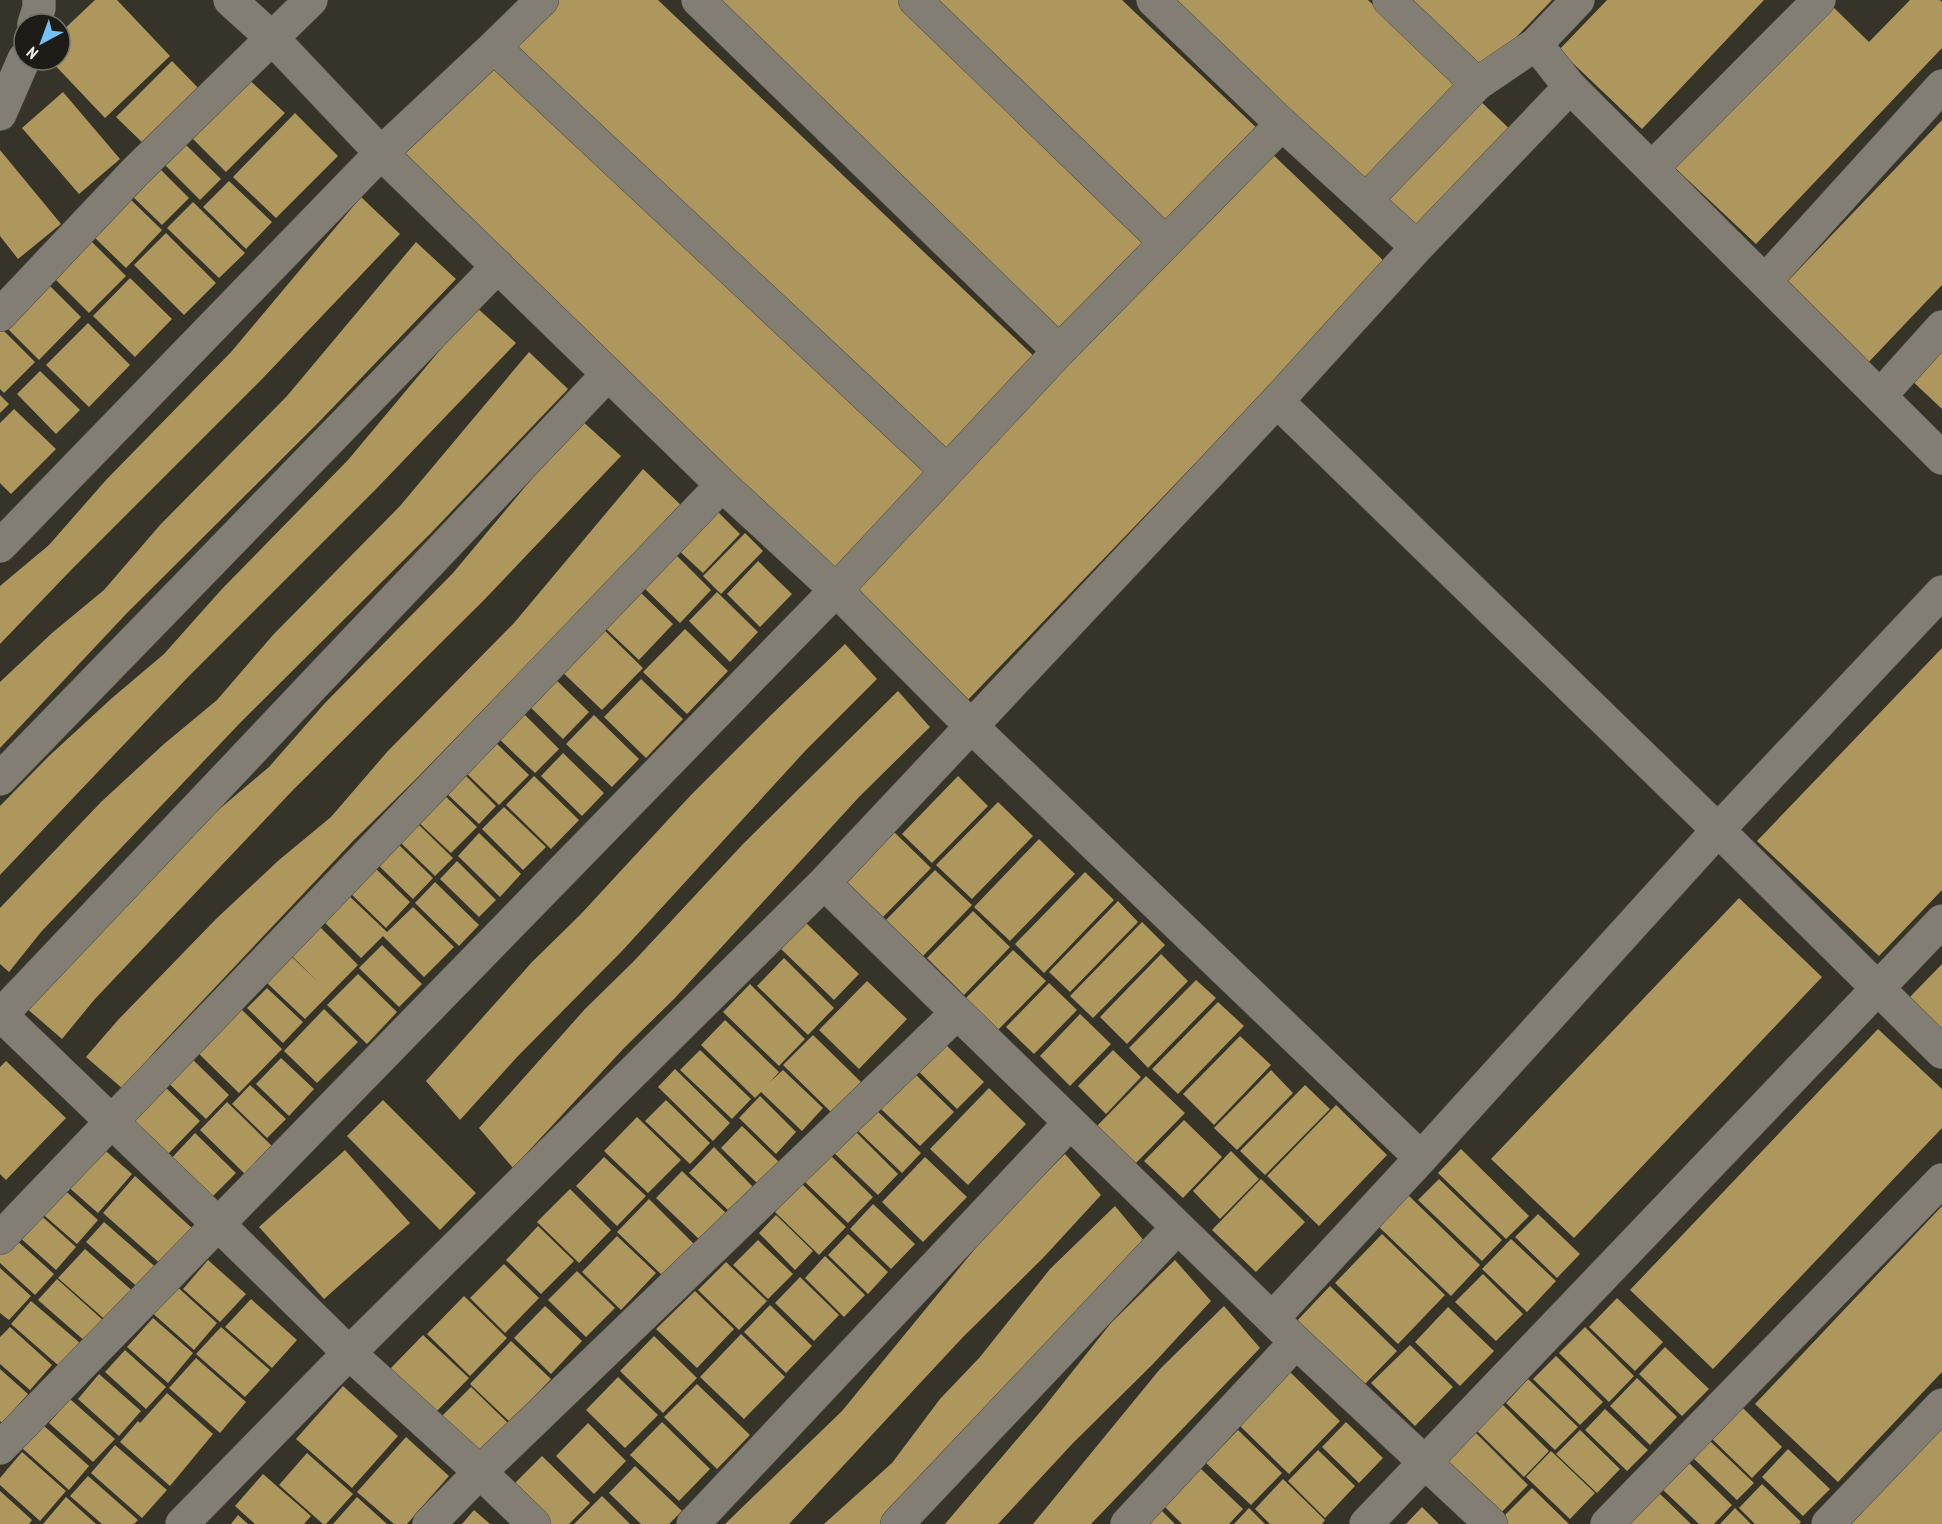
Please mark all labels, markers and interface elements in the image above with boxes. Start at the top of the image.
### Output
north arrow [12,12,72,72]
text: N [22,43,42,64]

